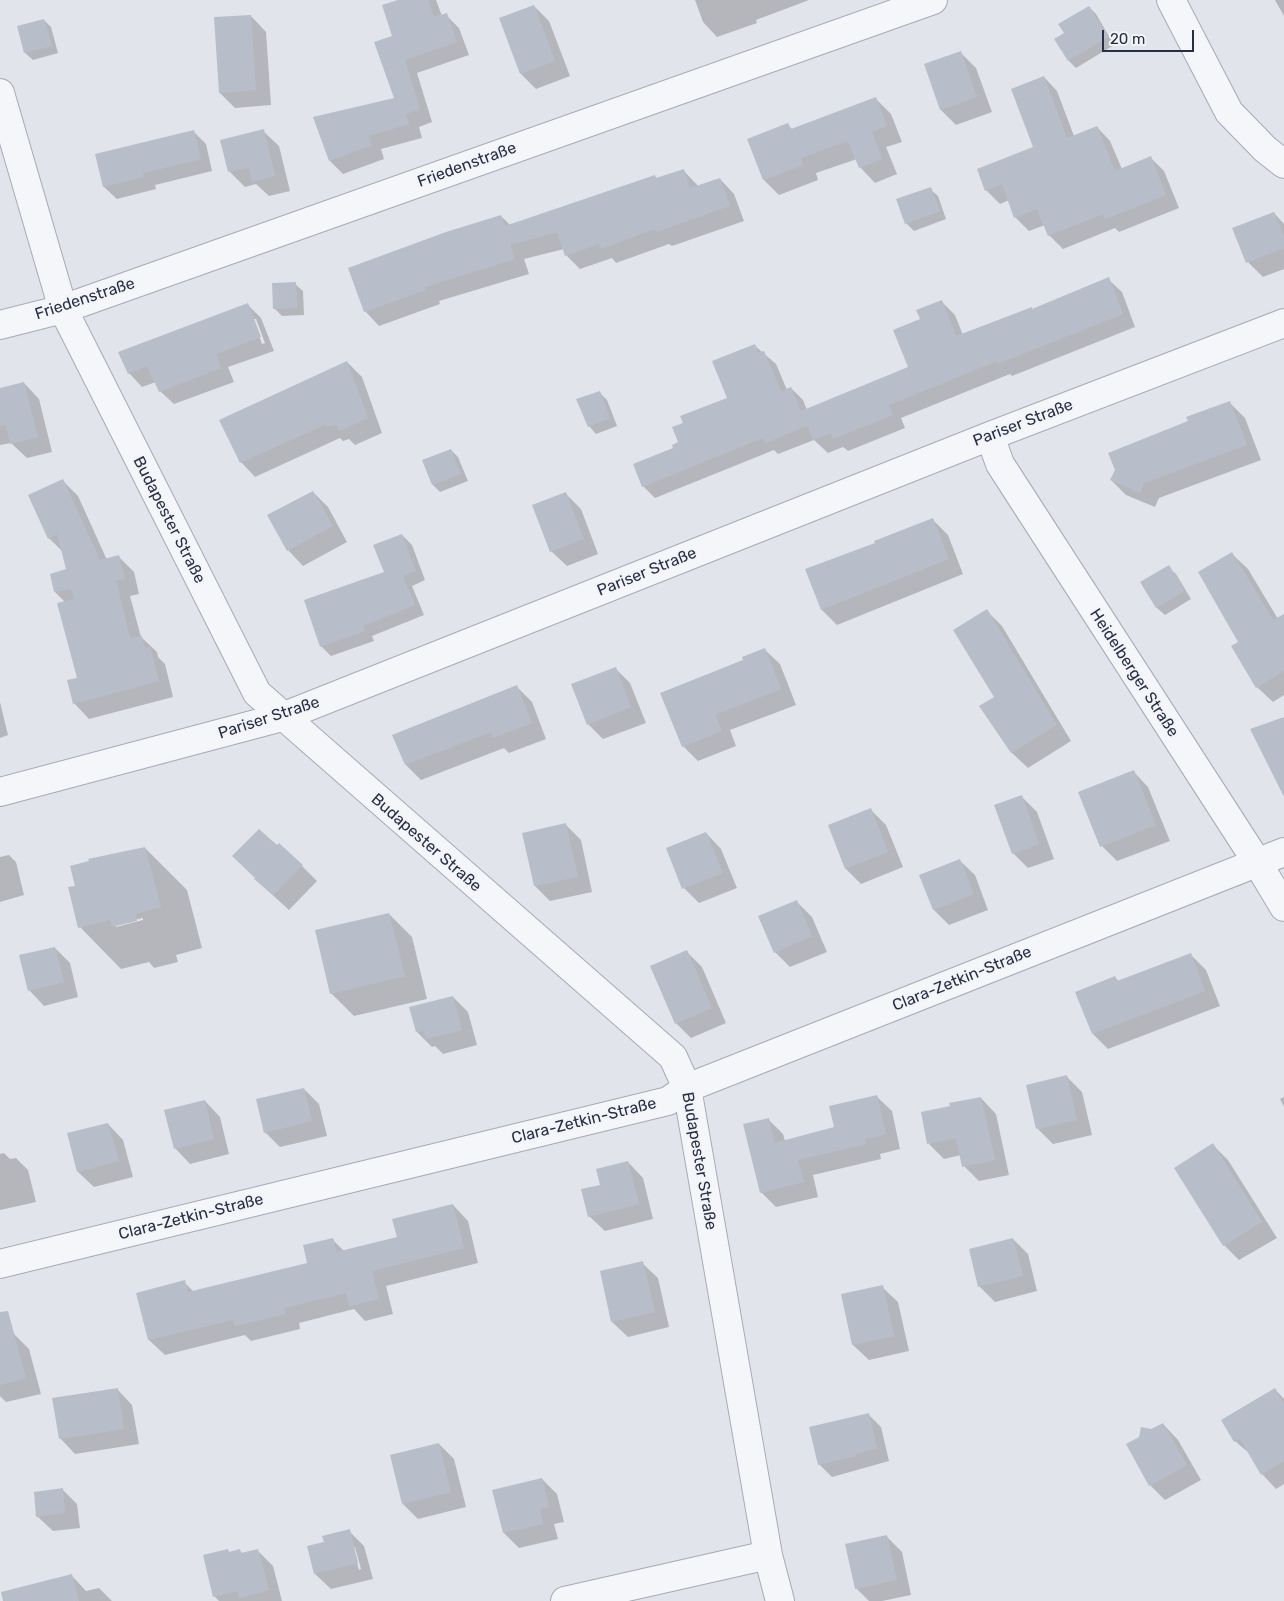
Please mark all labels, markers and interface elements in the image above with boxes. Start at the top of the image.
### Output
scale bar [1104,20,1196,52]
text: 20 m [1110,30,1145,48]
street label: Friedenstraße [415,138,519,192]
street label: Friedenstraße [33,274,137,324]
street label: Pariser Straße [970,395,1076,451]
street label: Budapester Straße [129,453,209,587]
street label: Pariser Straße [595,543,699,601]
street label: Heidelberger Straße [1085,605,1183,741]
street label: Pariser Straße [216,693,322,743]
street label: Budapester Straße [367,790,485,896]
street label: Clara-Zetkin-Straße [890,942,1034,1016]
street label: Budapester Straße [677,1090,721,1232]
street label: Clara-Zetkin-Straße [510,1094,658,1148]
street label: Clara-Zetkin-Straße [117,1190,265,1244]

